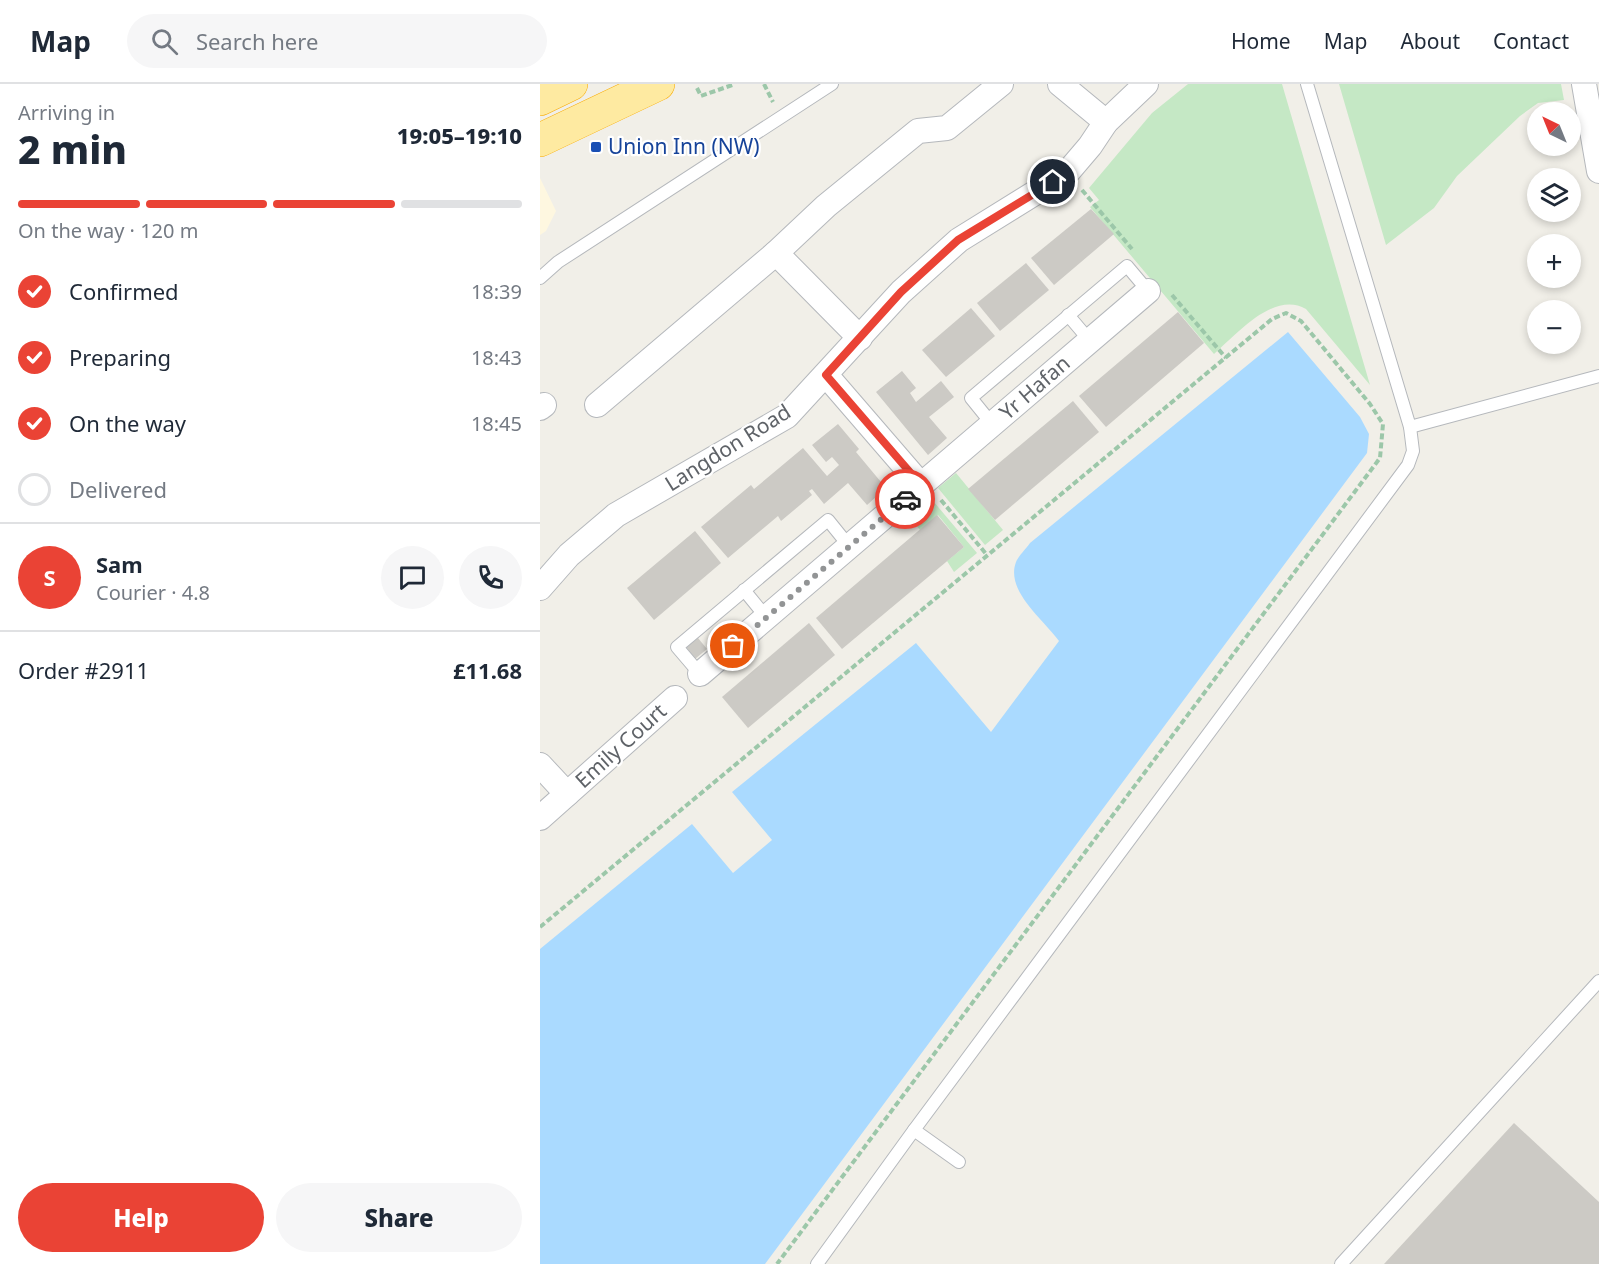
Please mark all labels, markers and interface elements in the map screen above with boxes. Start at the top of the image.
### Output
search box [127,14,547,68]
text: Map [30,22,91,60]
icon: search [148,25,181,58]
text: Search here [196,26,318,56]
text: Home [1231,27,1291,55]
text: Map [1324,27,1367,55]
text: About [1400,27,1460,55]
text: Contact [1493,27,1569,55]
text: Arriving in [18,99,115,126]
north arrow [1527,102,1581,156]
map controls [1527,102,1581,354]
text: 19:05–19:10 [397,120,522,150]
text: 2 min [18,122,127,175]
place label: Union Inn (NW) [608,132,760,160]
marker: Union Inn (NW) [589,140,603,154]
pin [1027,156,1078,207]
icon: home [1036,165,1069,198]
button: layers [1527,168,1581,222]
text: On the way · 120 m [18,217,198,244]
button: + [1527,234,1581,288]
icon: check [18,275,51,308]
text: Confirmed [69,276,179,306]
text: 18:39 [471,278,522,305]
button: − [1527,300,1581,354]
icon: check [18,341,51,374]
text: Preparing [69,342,171,372]
text: 18:43 [471,344,522,371]
street label: Yr Hafan [993,349,1075,426]
street label: Langdon Road [659,397,796,497]
icon: check [18,407,51,440]
text: On the way [69,408,186,438]
text: 18:45 [471,410,522,437]
courier [875,469,935,529]
text: Delivered [69,474,167,504]
icon: car [889,483,922,516]
button: chat [381,546,444,609]
button: phone [459,546,522,609]
text: Sam [96,549,143,579]
text: S [43,562,56,592]
text: Courier · 4.8 [96,579,210,606]
pin [707,620,758,671]
icon: bag [716,629,749,662]
text: Order #2911 [18,655,149,685]
text: £11.68 [453,655,522,685]
street label: Emily Court [569,697,672,794]
button: Help [18,1183,264,1252]
button: Share [276,1183,522,1252]

